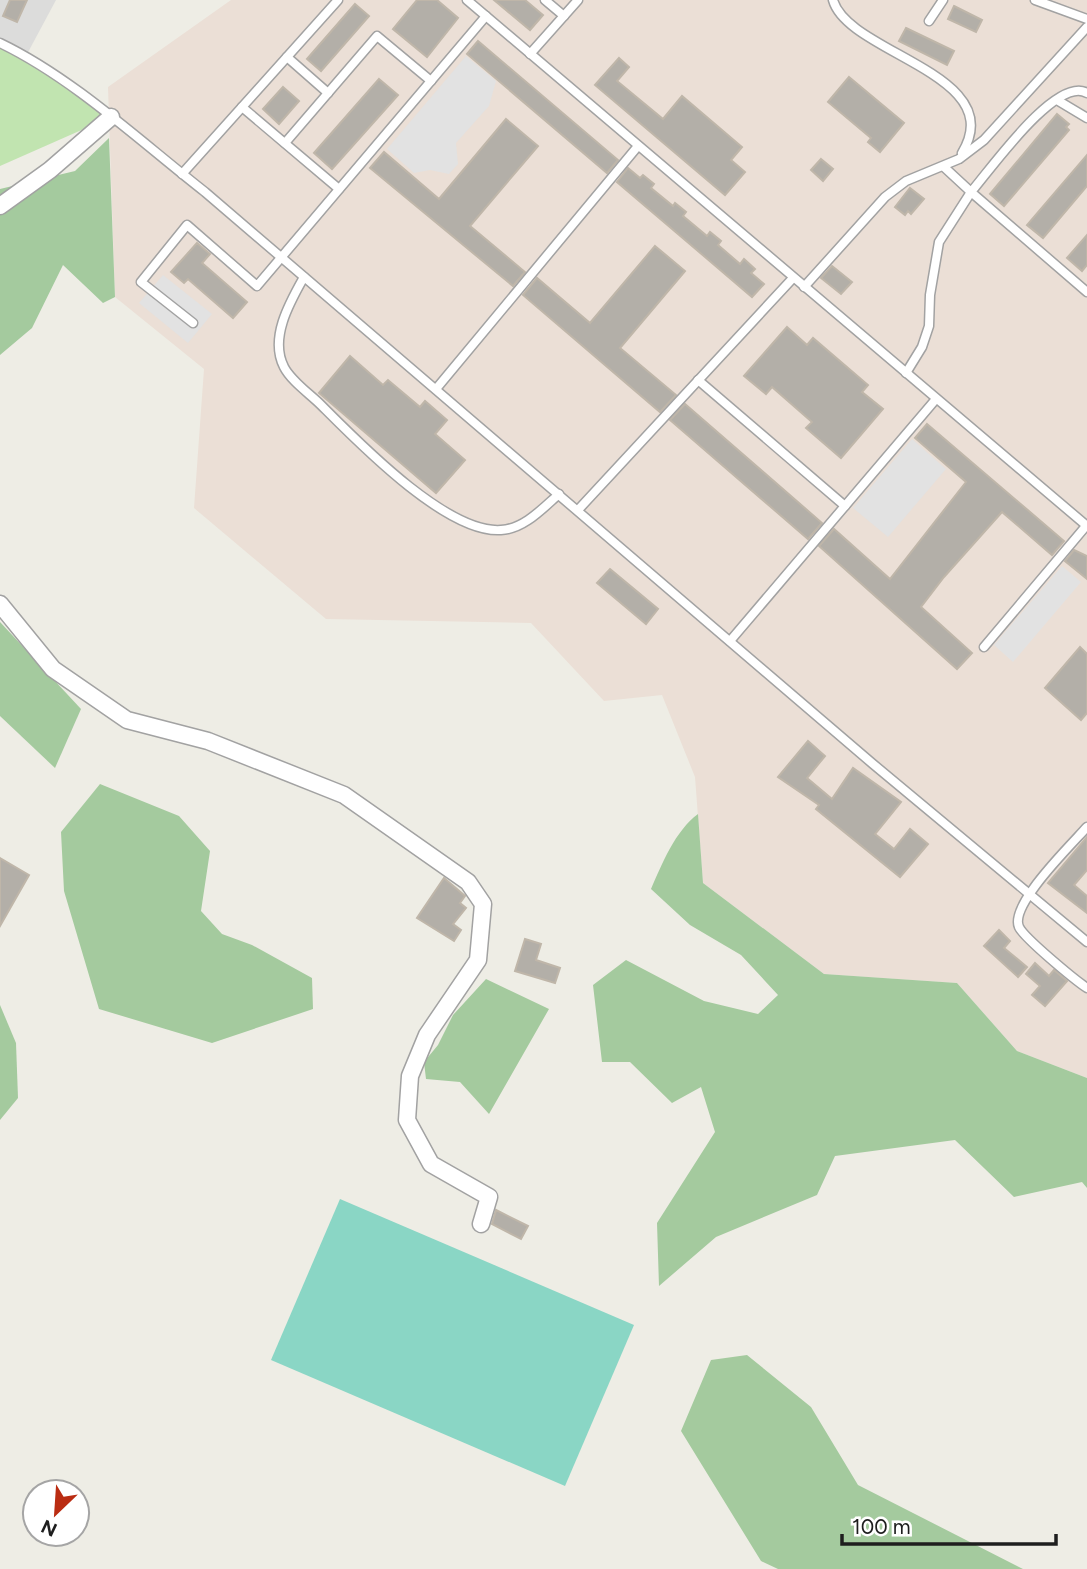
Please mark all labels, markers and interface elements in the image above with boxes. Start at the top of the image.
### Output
north arrow [21,1478,91,1548]
scale bar [842,1502,1056,1546]
text: N [38,1514,61,1541]
text: 100 m [852,1514,911,1539]

